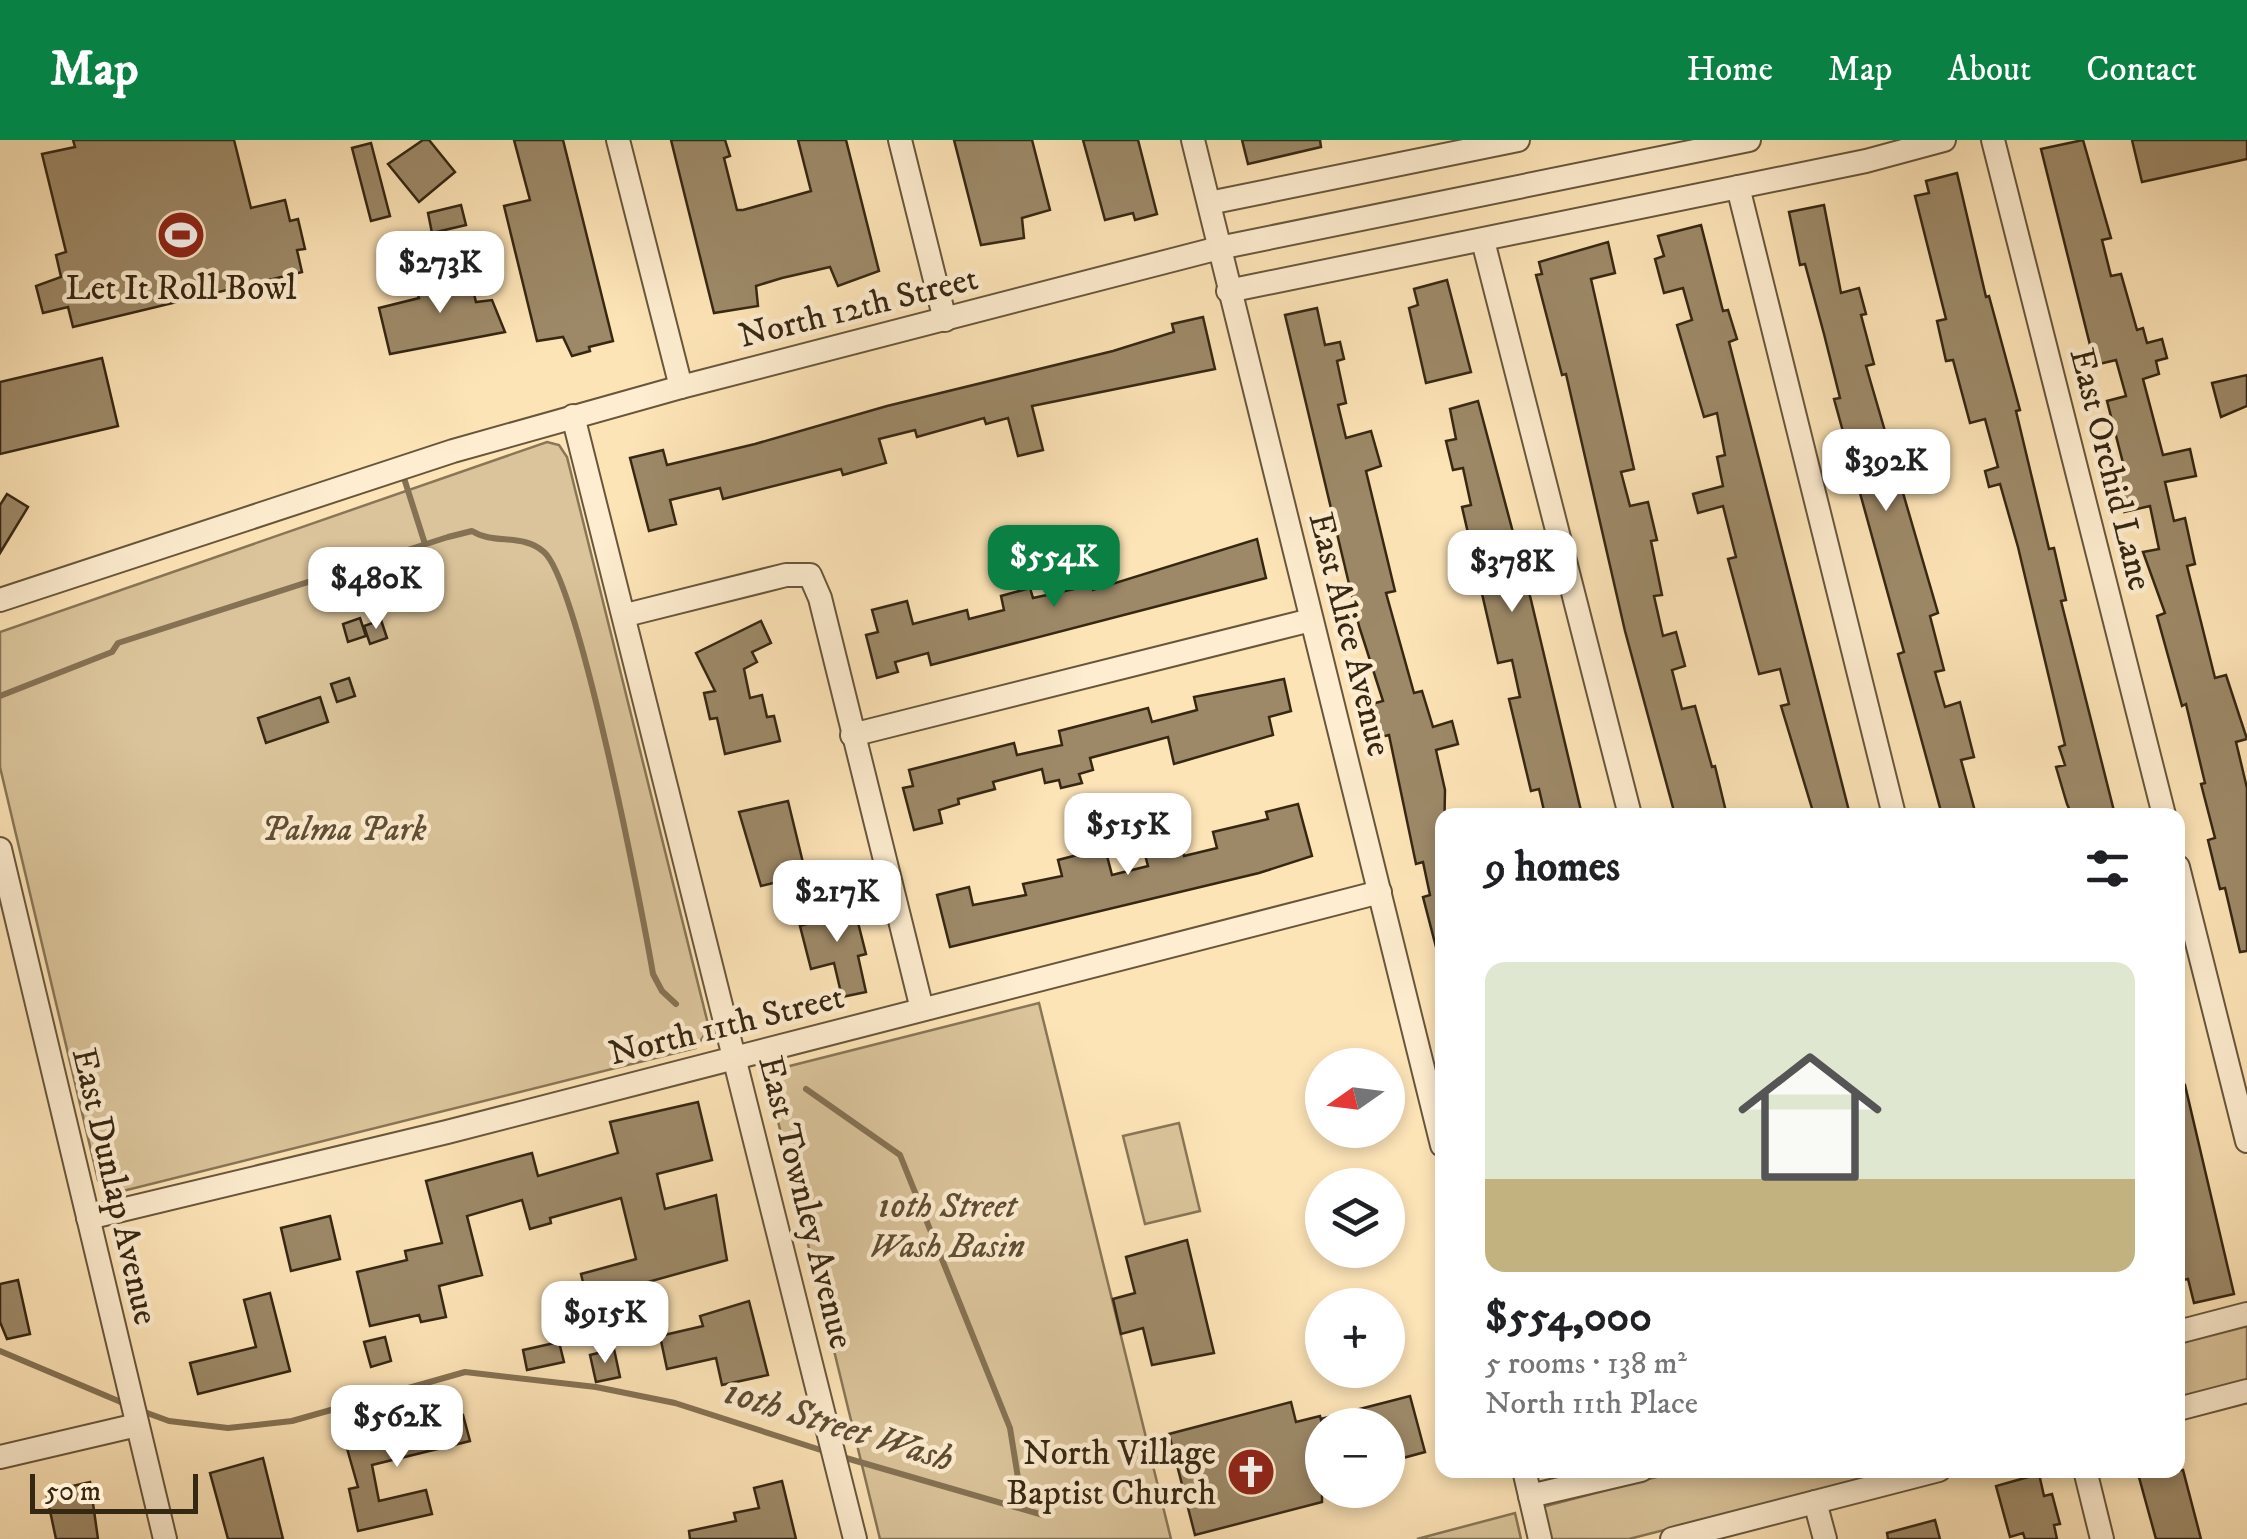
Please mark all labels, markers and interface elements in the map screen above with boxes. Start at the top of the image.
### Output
text: Map [50,40,138,100]
text: Home [1686,48,1773,92]
text: Map [1828,48,1892,92]
text: About [1947,48,2031,92]
text: Contact [2086,48,2197,92]
sports icon: Let It Roll Bowl [155,209,207,261]
pin: $273K [370,231,510,316]
text: $273K [398,243,482,283]
street label: North 12th Street [734,257,983,359]
place label: Let It Roll Bowl [66,267,297,311]
street label: East Orchid Lane [2059,344,2161,595]
pin: $392K [1816,429,1956,514]
text: $392K [1844,441,1928,481]
street label: East Alice Avenue [1297,508,1401,761]
pin: $554K [984,525,1124,610]
pin: $378K [1442,530,1582,615]
text: $554K [1010,537,1098,577]
text: $378K [1470,542,1554,582]
pin: $480K [306,547,446,632]
text: $480K [330,559,422,599]
pin: $515K [1058,793,1198,878]
text: $515K [1086,805,1170,845]
park label: Palma Park [261,808,427,852]
icon: filters [2080,841,2135,896]
text: 9 homes [1485,842,1620,894]
pin: $217K [767,860,907,945]
text: $217K [795,872,879,912]
street label: North 11th Street [604,975,849,1076]
icon: home [1720,1027,1900,1207]
street label: East Dunlap Avenue [61,1044,167,1329]
north arrow [1305,1048,1405,1148]
map controls [1305,1048,1405,1508]
street label: East Townley Avenue [747,1051,863,1354]
button: layers [1305,1168,1405,1268]
park label: 10th Street Wash Basin [869,1185,1025,1269]
pin: $915K [535,1281,675,1366]
button: + [1305,1288,1405,1388]
text: $554,000 [1485,1292,1652,1344]
text: $915K [563,1293,647,1333]
text: 5 rooms · 138 m² [1485,1344,1687,1384]
water label: 10th Street Wash [718,1368,959,1484]
text: North 11th Place [1485,1384,1698,1424]
pin: $562K [327,1385,467,1470]
text: $562K [353,1397,441,1437]
button: − [1305,1408,1405,1508]
place label: North Village Baptist Church [1006,1432,1216,1516]
church icon: North Village Baptist Church [1225,1446,1277,1498]
scale bar [30,1469,198,1514]
text: 50 m [45,1474,101,1509]

